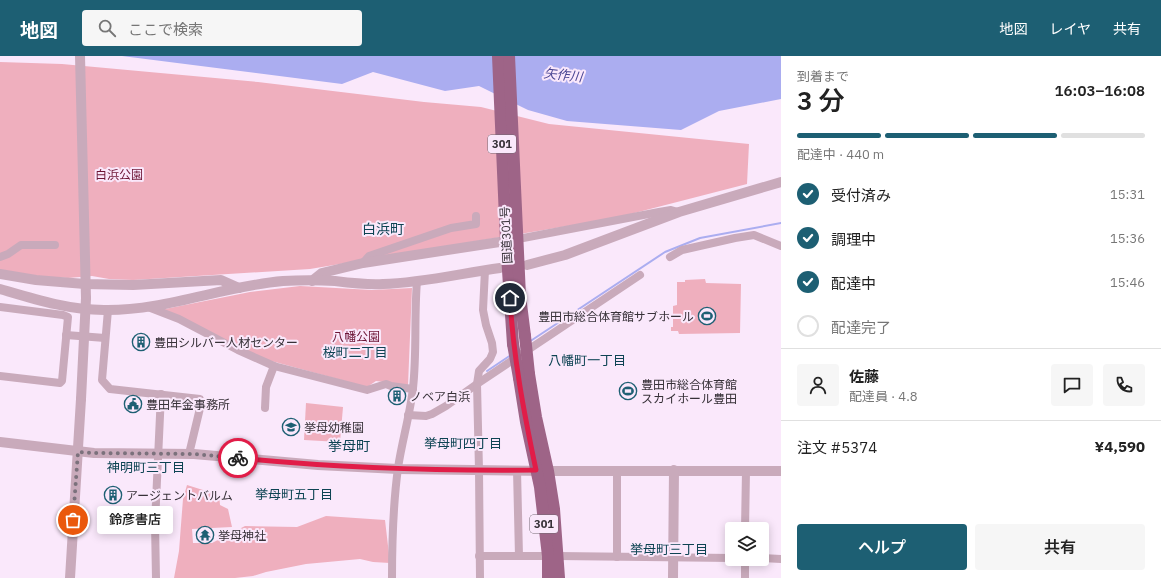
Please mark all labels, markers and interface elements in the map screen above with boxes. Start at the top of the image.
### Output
search box [82,10,362,46]
icon: search [96,17,118,39]
text: 地図 [20,18,58,42]
text: ここで検索 [128,20,203,39]
text: 地図 [999,20,1027,38]
text: レイヤ [1049,20,1091,38]
text: 共有 [1113,20,1141,38]
water label: 矢作川 [543,65,585,86]
text: 到着まで [797,68,849,85]
text: 16:03–16:08 [1055,81,1145,100]
text: 3 分 [797,83,845,117]
road number: 301 [488,135,516,153]
text: 配達中 · 440 m [797,146,884,163]
park label: 白浜公園 [95,167,143,182]
icon: check [797,183,819,205]
text: 受付済み [831,186,891,205]
text: 15:31 [1110,186,1145,203]
street label: 国道301号 [497,206,515,264]
district label: 白浜町 [362,220,404,238]
icon: check [797,227,819,249]
text: 調理中 [831,230,876,249]
text: 15:36 [1110,230,1145,247]
icon: check [797,271,819,293]
text: 配達中 [831,274,876,293]
text: 15:46 [1110,274,1145,291]
pin [493,281,527,315]
icon: home [499,287,521,309]
sports icon: 豊田市総合体育館サブホール [697,306,717,326]
place label: 豊田市総合体育館サブホール [538,309,694,324]
text: 配達完了 [831,318,891,337]
park label: 八幡公園 [332,329,380,344]
building icon: 豊田シルバー人材センター [131,332,151,352]
place label: 豊田シルバー人材センター [154,335,298,350]
district label: 桜町二丁目 [322,344,388,361]
district label: 八幡町一丁目 [548,352,626,369]
button: person [797,364,839,406]
button: chat [1051,364,1093,406]
button: phone [1103,364,1145,406]
text: 佐藤 [849,367,879,386]
place label: 豊田市総合体育館 スカイホール豊田 [641,377,737,406]
sports icon: 豊田市総合体育館 スカイホール豊田 [618,381,638,401]
building icon: ノベア白浜 [387,386,407,406]
text: 配達員 · 4.8 [849,388,918,405]
place label: ノベア白浜 [410,389,470,404]
public building icon: 豊田年金事務所 [123,394,143,414]
place label: 豊田年金事務所 [146,397,230,412]
school or university icon: 挙母幼稚園 [281,417,301,437]
place label: 挙母幼稚園 [304,420,364,435]
district label: 挙母町四丁目 [424,435,502,452]
district label: 挙母町 [328,437,370,455]
text: ¥4,590 [1095,437,1145,456]
courier [218,438,258,478]
text: 注文 #5374 [797,438,877,457]
icon: bike [227,447,249,469]
district label: 神明町三丁目 [107,459,185,476]
building icon: アージェントバルム [103,485,123,505]
district label: 挙母町五丁目 [255,486,333,503]
place label: アージェントバルム [126,488,233,503]
pin [56,503,90,537]
callout: 鈴彦書店 [97,506,173,534]
icon: bag [62,509,84,531]
text: 鈴彦書店 [109,511,161,528]
road number: 301 [530,515,558,533]
map controls [725,522,769,566]
button: layers [725,522,769,566]
button: ヘルプ [797,524,967,570]
button: 共有 [975,524,1145,570]
temple icon: 挙母神社 [195,525,215,545]
place label: 挙母神社 [218,528,266,543]
district label: 挙母町三丁目 [630,541,708,558]

